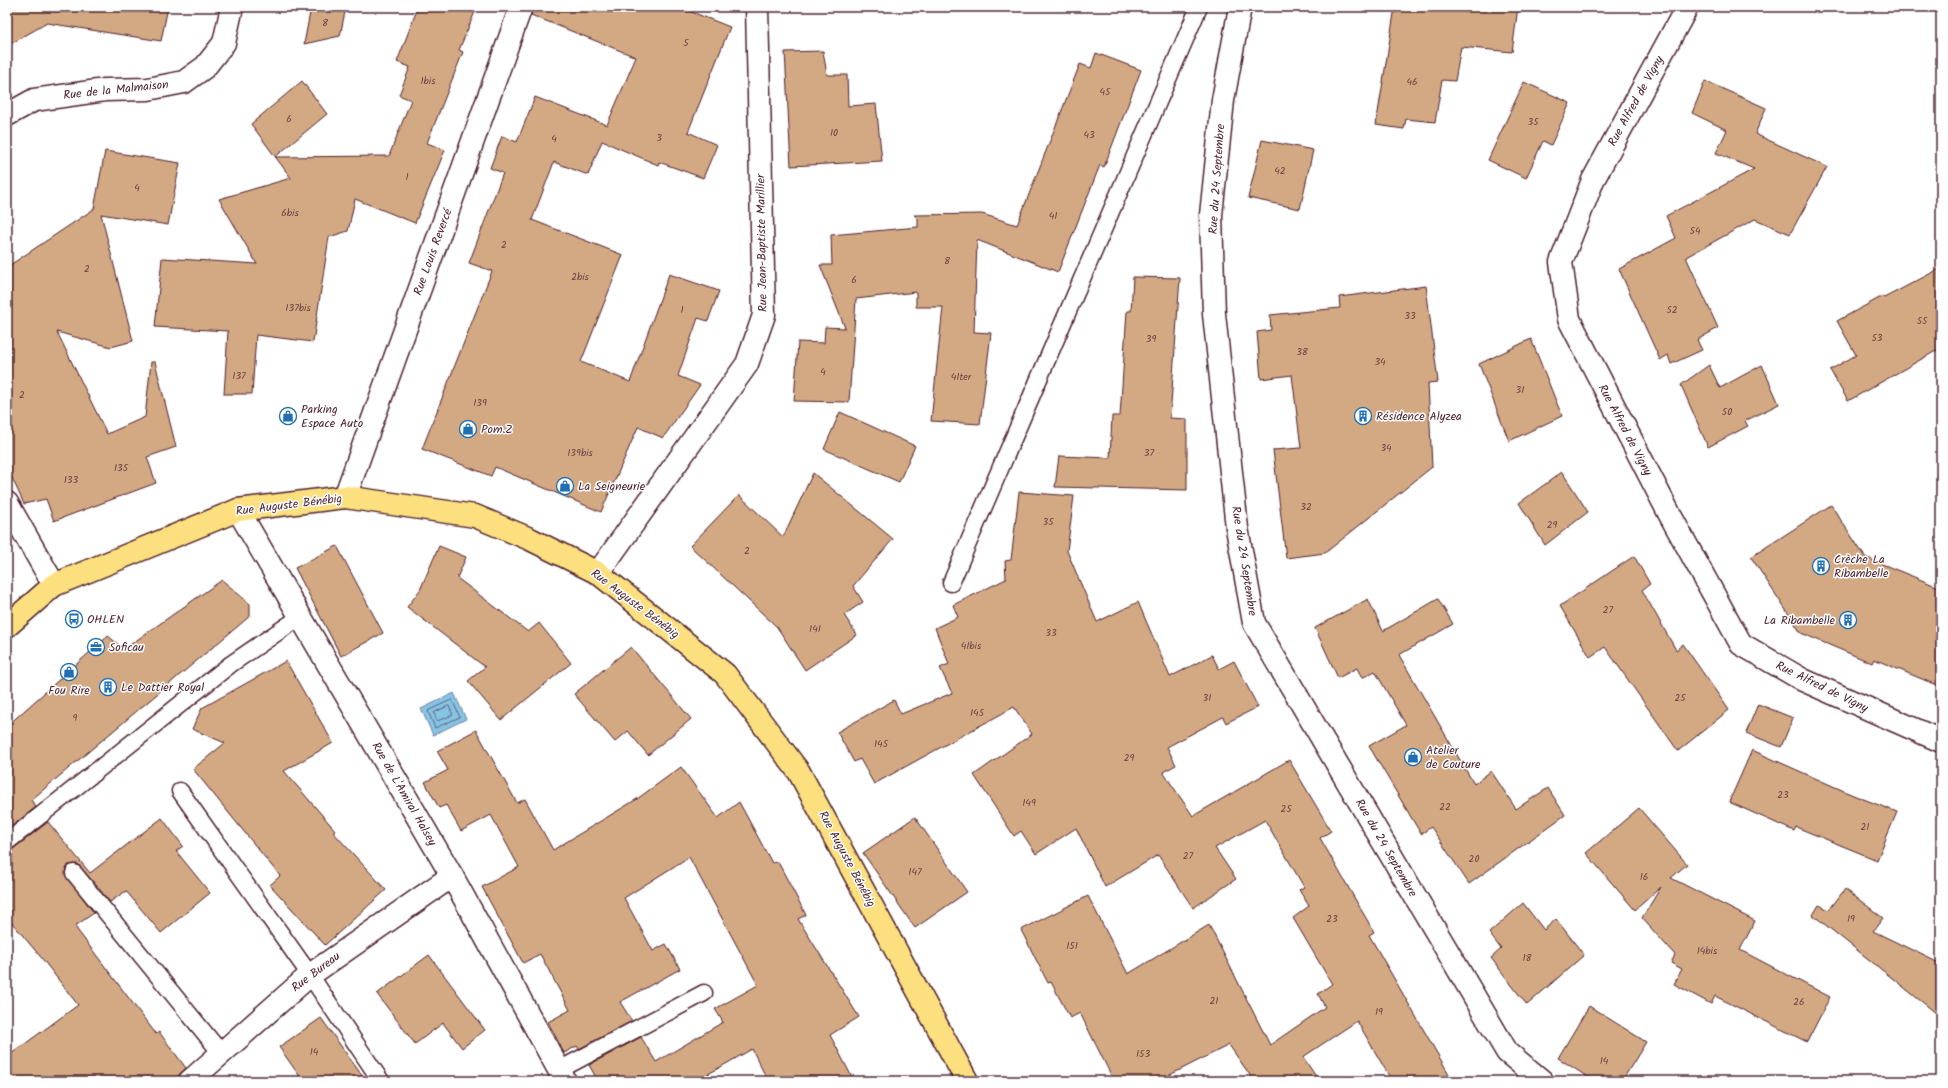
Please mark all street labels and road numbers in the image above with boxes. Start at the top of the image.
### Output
street label: Rue Alfred de Vigny [1603,52,1669,150]
street label: Rue de la Malmaison [62,75,170,105]
street label: Rue du 24 Septembre [1204,123,1230,235]
street label: Rue Jean-Baptiste Marillier [751,173,773,312]
street label: Rue Louis Revercé [409,205,458,298]
street label: Rue Alfred de Vigny [1593,381,1657,479]
street label: Rue Auguste Bénébig [235,489,344,521]
street label: Rue du 24 Septembre [1226,505,1262,618]
street label: Rue Auguste Bénébig [587,564,684,644]
street label: Rue Alfred de Vigny [1772,656,1872,718]
street label: Rue de L'Amiral Halsey [366,738,442,850]
street label: Rue du 24 Septembre [1350,795,1422,901]
street label: Rue Auguste Bénébig [814,807,881,911]
street label: Rue Bureau [287,947,345,997]

